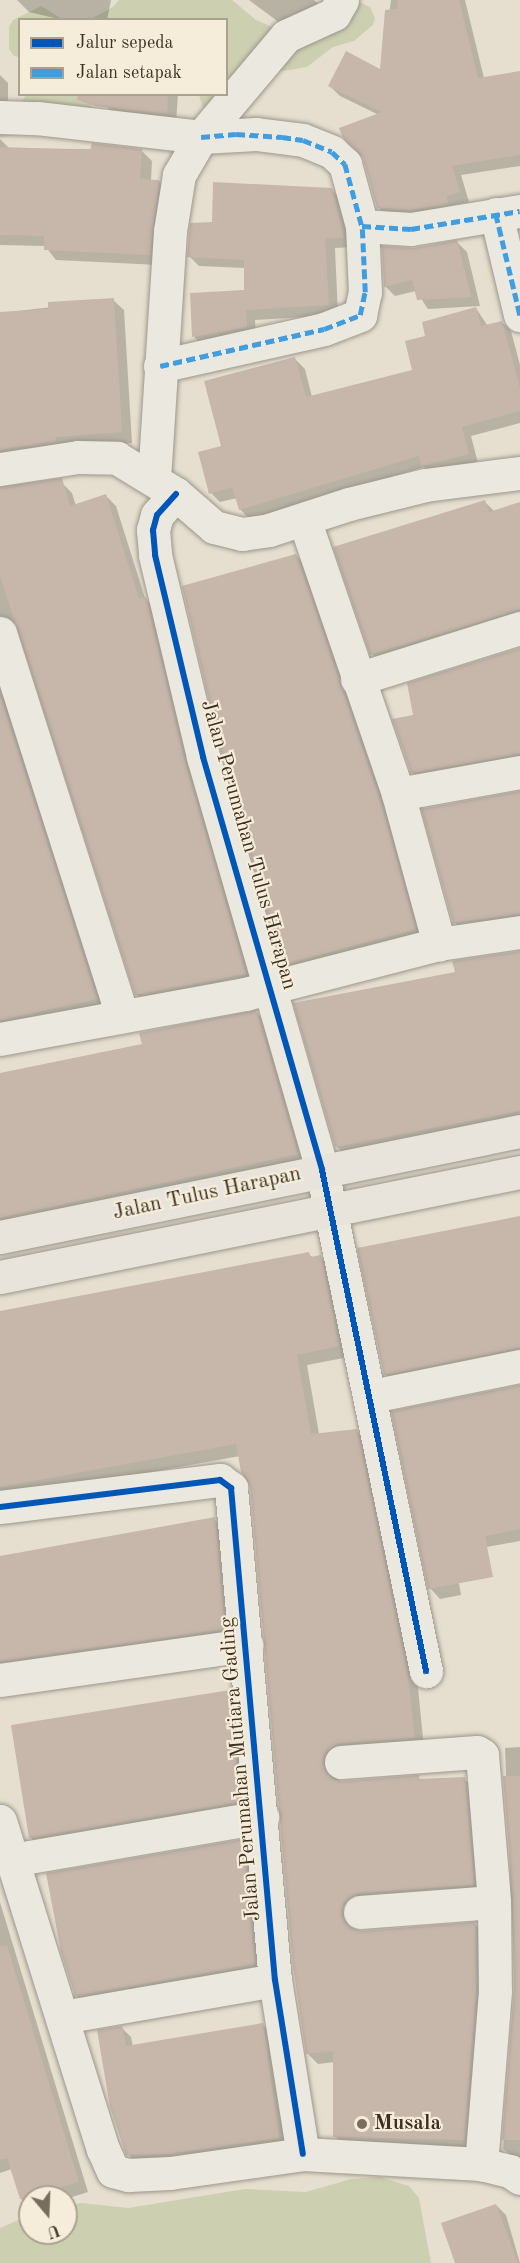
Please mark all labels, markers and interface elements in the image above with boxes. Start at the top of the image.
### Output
legend [18,18,228,96]
text: Jalur sepeda [76,34,174,52]
text: Jalan setapak [76,64,182,82]
street label: Jalan Perumahan Tulus Harapan [195,697,301,993]
street label: Jalan Tulus Harapan [111,1162,303,1226]
street label: Jalan Perumahan Mutiara Gading [215,1616,267,1922]
place label: Musala [374,2111,441,2137]
marker: Musala [355,2117,369,2131]
north arrow [18,2185,78,2245]
text: U [45,2220,62,2240]

